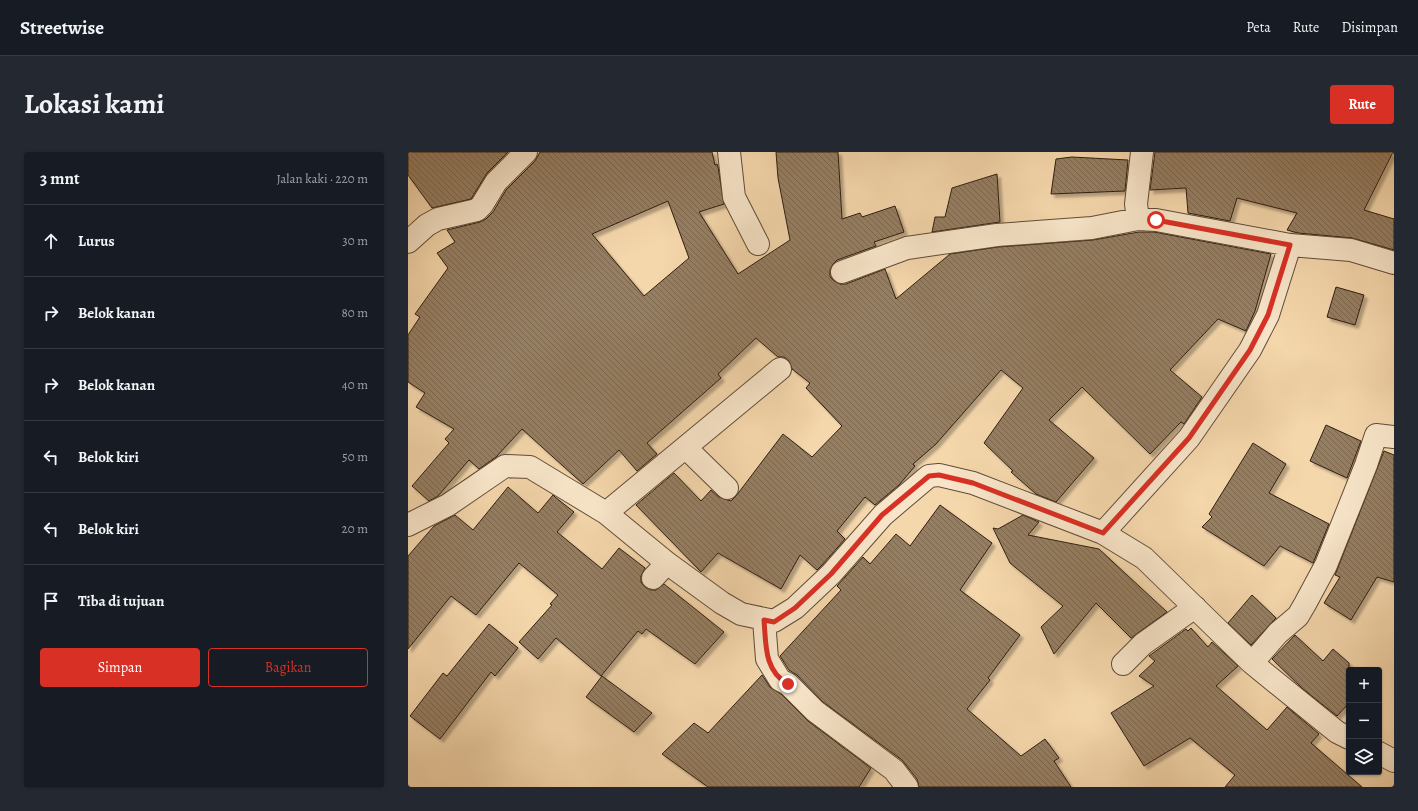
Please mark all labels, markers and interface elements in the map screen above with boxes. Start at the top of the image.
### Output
text: Streetwise [20,15,104,41]
text: Peta [1246,18,1271,37]
text: Rute [1293,18,1319,37]
text: Disimpan [1341,18,1398,37]
text: Lokasi kami [24,85,165,123]
button: Rute [1330,85,1394,124]
text: 3 mnt [40,167,80,190]
text: Jalan kaki · 220 m [276,170,368,187]
route start [1147,211,1165,229]
icon: ahead [40,230,62,252]
text: Lurus [78,231,115,251]
text: 30 m [342,232,368,249]
icon: right [40,302,62,324]
text: Belok kanan [78,303,155,323]
text: 80 m [341,304,368,321]
icon: right [40,374,62,396]
text: Belok kanan [78,375,155,395]
text: 40 m [342,376,368,393]
icon: left [40,446,62,468]
text: Belok kiri [78,447,139,467]
text: 50 m [342,448,368,465]
icon: left [40,518,62,540]
text: Belok kiri [78,519,139,539]
text: 20 m [342,520,368,537]
icon: arrive [40,590,62,612]
text: Tiba di tujuan [78,591,164,611]
button: Simpan [40,648,200,687]
button: Bagikan [208,648,368,687]
map controls [1346,667,1382,775]
button: + [1346,667,1382,703]
route end [779,675,797,693]
button: − [1346,703,1382,739]
button: layers [1346,739,1382,775]

